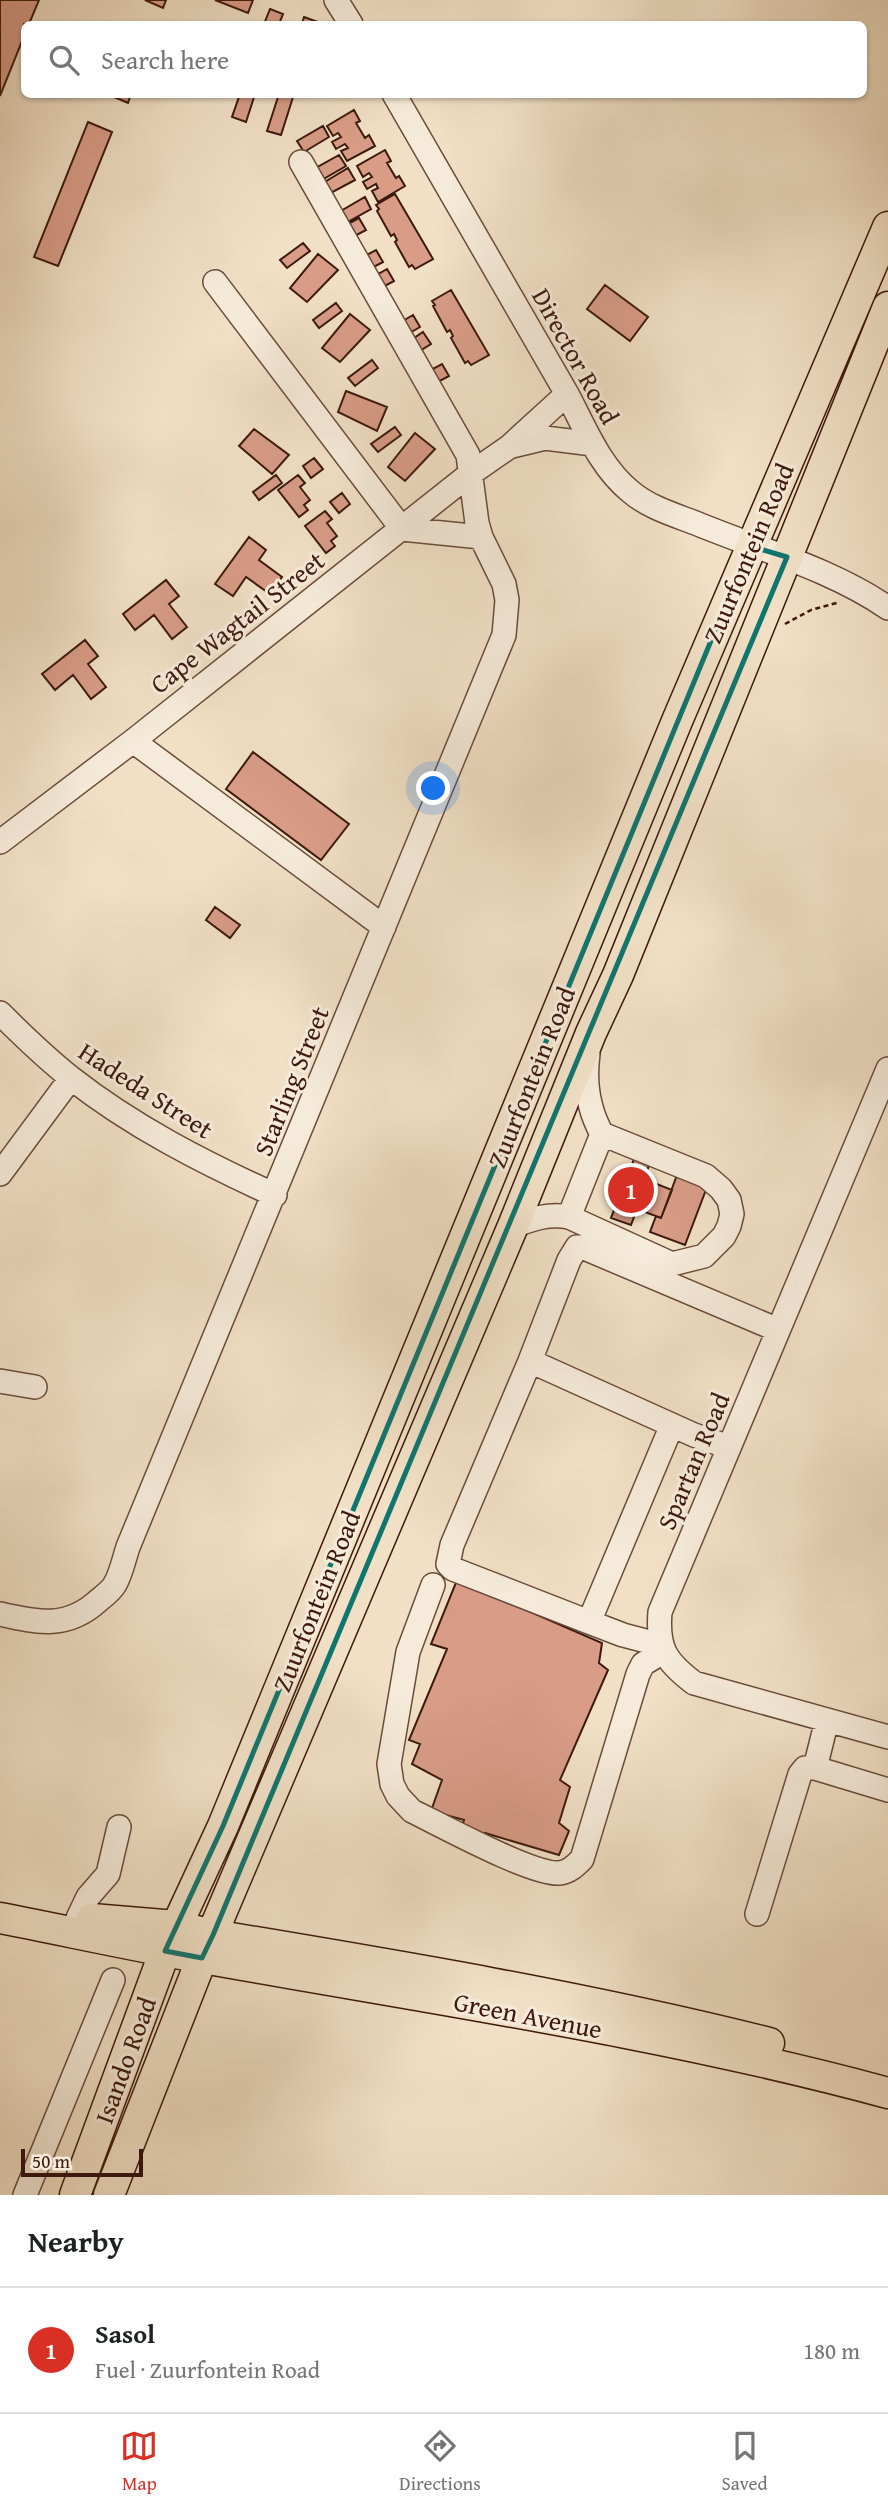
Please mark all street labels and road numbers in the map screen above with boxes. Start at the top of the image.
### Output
street label: Director Road [522,281,630,431]
street label: Zuurfontein Road [692,457,804,649]
street label: Cape Wagtail Street [141,541,333,703]
street label: Zuurfontein Road [477,980,585,1173]
street label: Starling Street [243,1000,339,1162]
street label: Hadeda Street [71,1032,221,1148]
street label: Spartan Road [647,1386,740,1536]
street label: Zuurfontein Road [262,1504,370,1697]
street label: Green Avenue [451,1982,605,2048]
street label: Isando Road [84,1991,166,2129]

